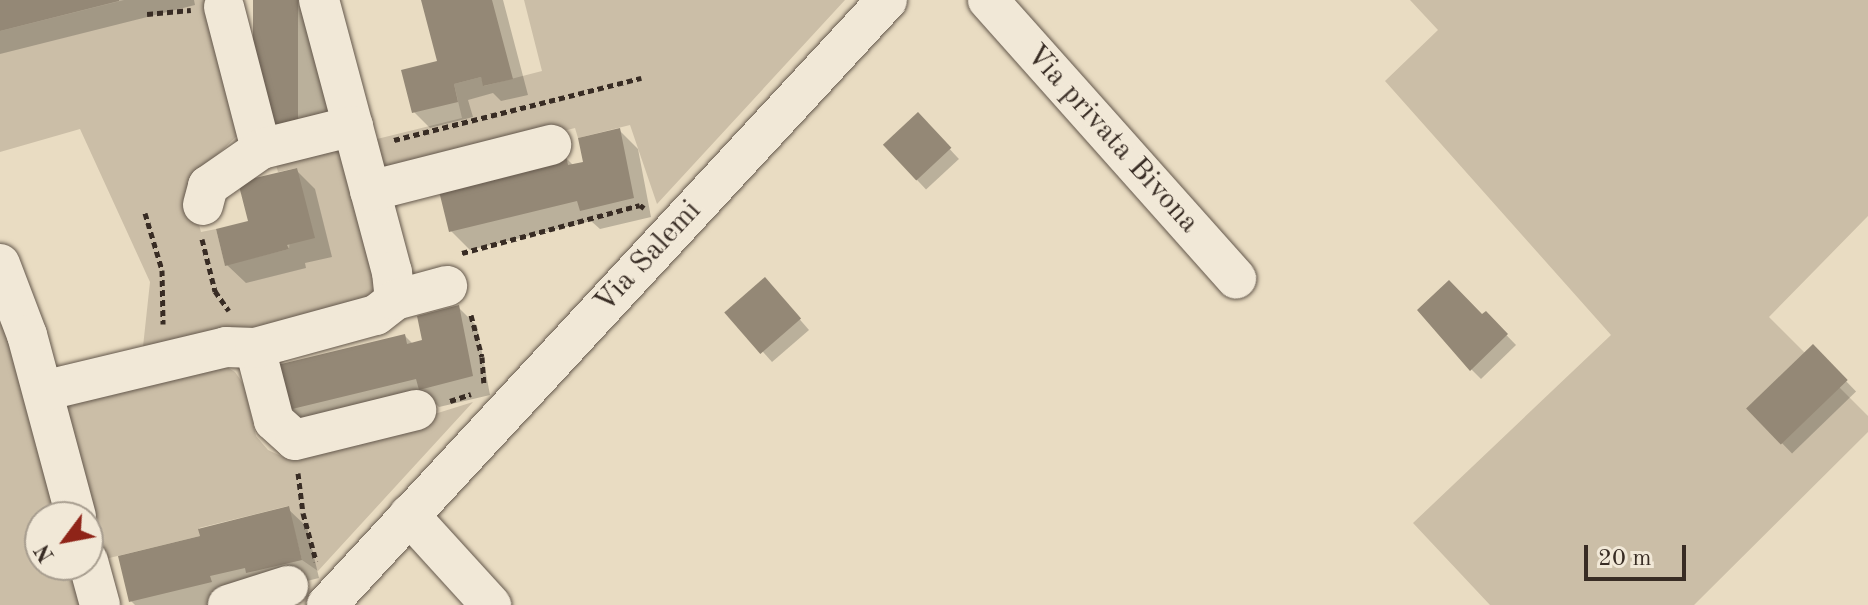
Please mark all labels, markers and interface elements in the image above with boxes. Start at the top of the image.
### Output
street label: Via privata Bivona [1018,37,1206,241]
street label: Via Salemi [587,193,709,321]
north arrow [24,501,104,581]
scale bar [1588,529,1690,579]
text: N [32,540,59,566]
text: 20 m [1598,547,1652,571]

